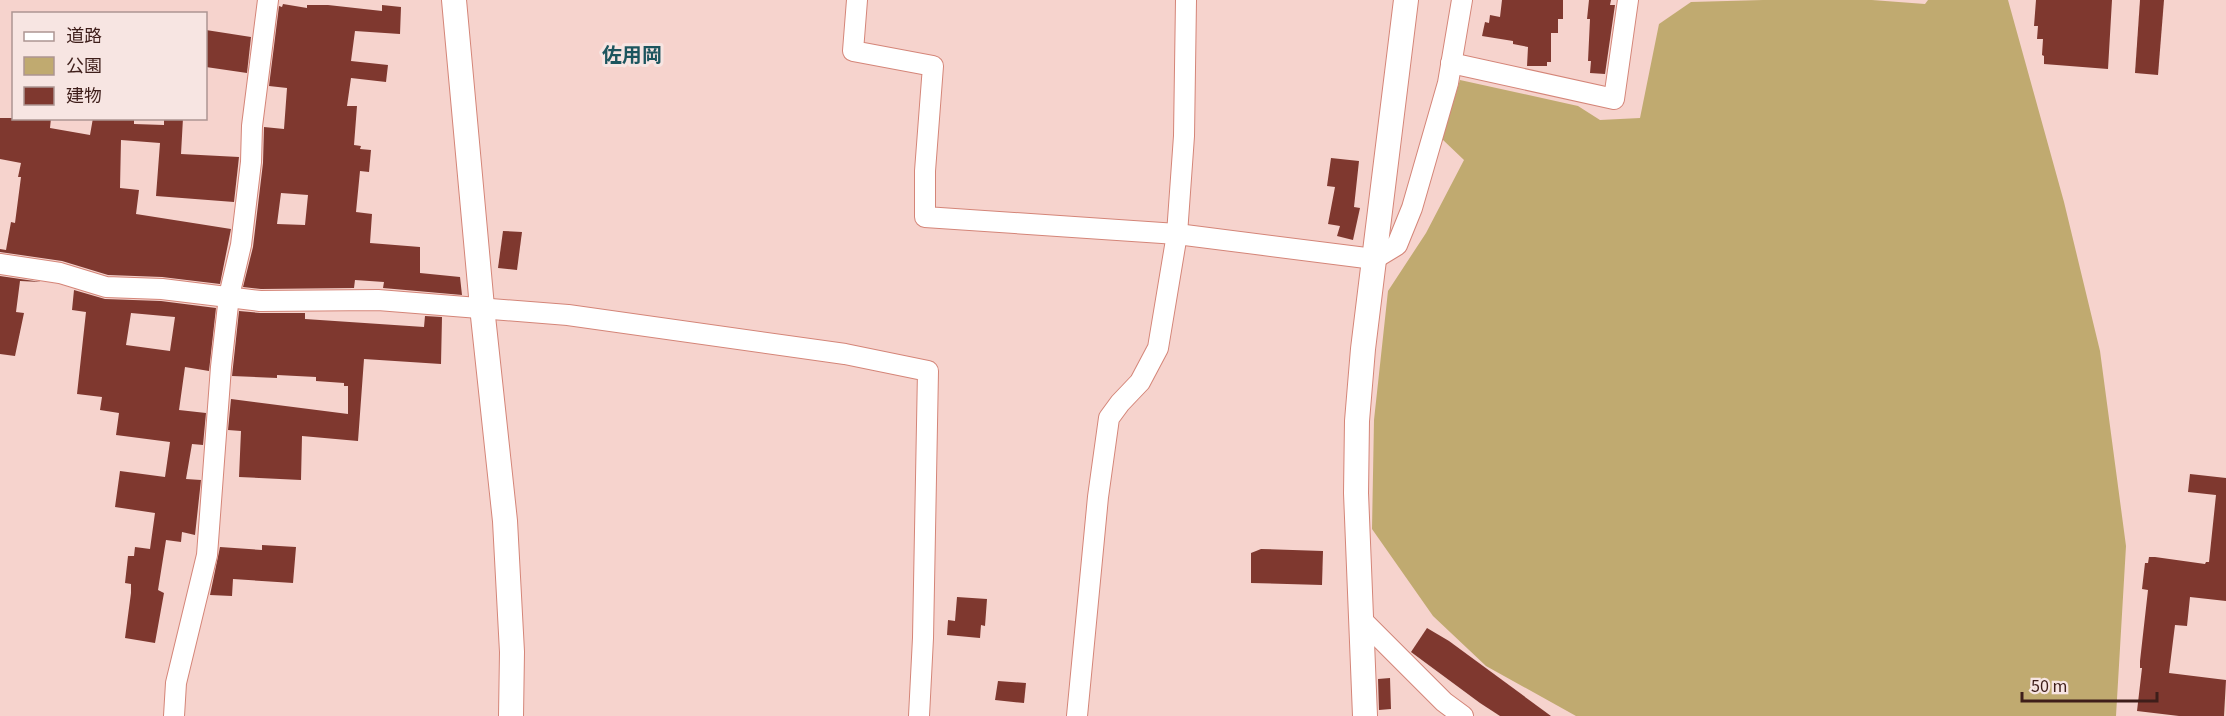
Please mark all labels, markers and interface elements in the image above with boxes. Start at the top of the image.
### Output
legend [12,12,207,120]
text: 道路 [66,24,102,49]
district label: 佐用岡 [602,42,662,70]
text: 公園 [66,54,102,79]
text: 建物 [66,84,102,109]
scale bar [2022,665,2157,703]
text: 50 m [2031,674,2067,699]

